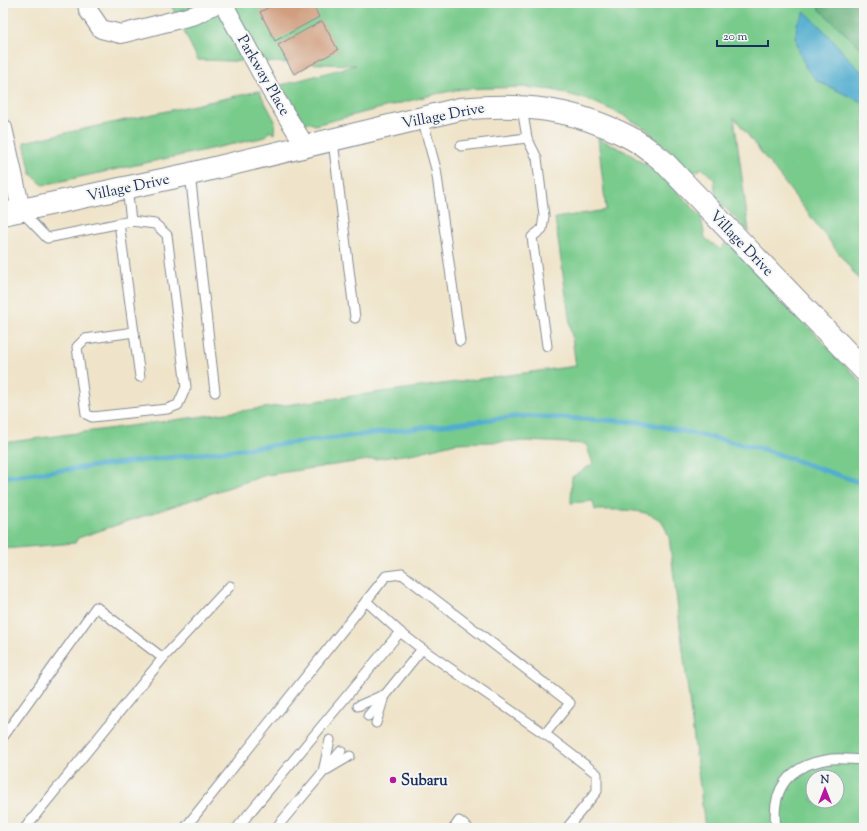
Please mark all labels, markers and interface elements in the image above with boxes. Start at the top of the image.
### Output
scale bar [717,22,768,48]
text: 20 m [723,28,748,46]
street label: Parkway Place [231,31,294,120]
street label: Village Drive [400,98,487,135]
street label: Village Drive [85,169,172,207]
street label: Village Drive [704,207,778,282]
north arrow [805,769,845,809]
place label: Subaru [401,771,448,792]
text: N [820,772,830,788]
marker: Subaru [388,775,398,785]

